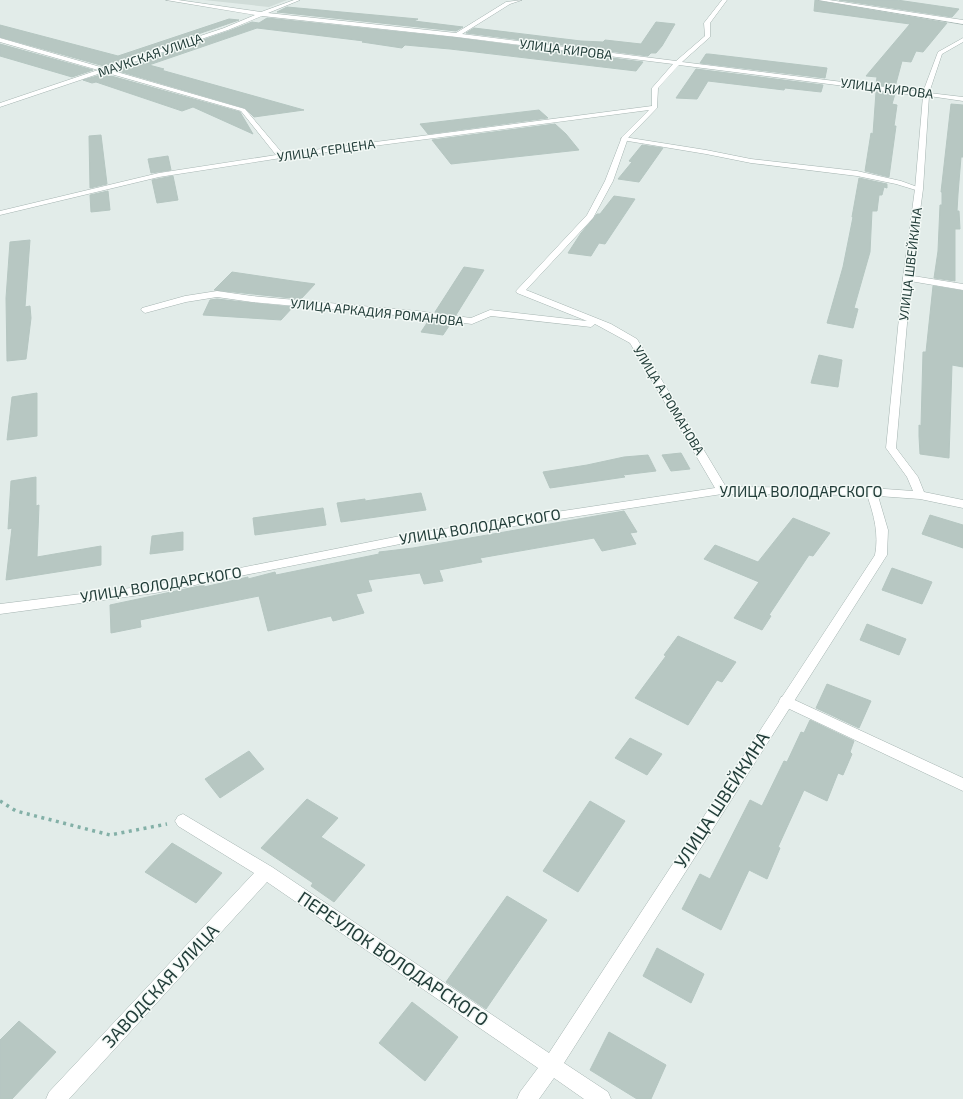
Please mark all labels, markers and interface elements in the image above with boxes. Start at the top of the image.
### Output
street label: МАУКСКАЯ УЛИЦА [95,30,205,80]
street label: УЛИЦА КИРОВА [519,35,613,63]
street label: УЛИЦА КИРОВА [840,74,934,102]
street label: УЛИЦА ГЕРЦЕНА [276,135,376,165]
street label: УЛИЦА ШВЕЙКИНА [895,206,925,322]
street label: УЛИЦА АРКАДИЯ РОМАНОВА [290,295,464,329]
street label: УЛИЦА А.РОМАНОВА [630,342,708,458]
street label: УЛИЦА ВОЛОДАРСКОГО [719,482,883,500]
street label: УЛИЦА ВОЛОДАРСКОГО [398,504,562,548]
street label: УЛИЦА ВОЛОДАРСКОГО [79,562,243,606]
street label: УЛИЦА ШВЕЙКИНА [669,727,774,872]
street label: ПЕРЕУЛОК ВОЛОДАРСКОГО [294,886,493,1030]
street label: ЗАВОДСКАЯ УЛИЦА [97,918,224,1052]

